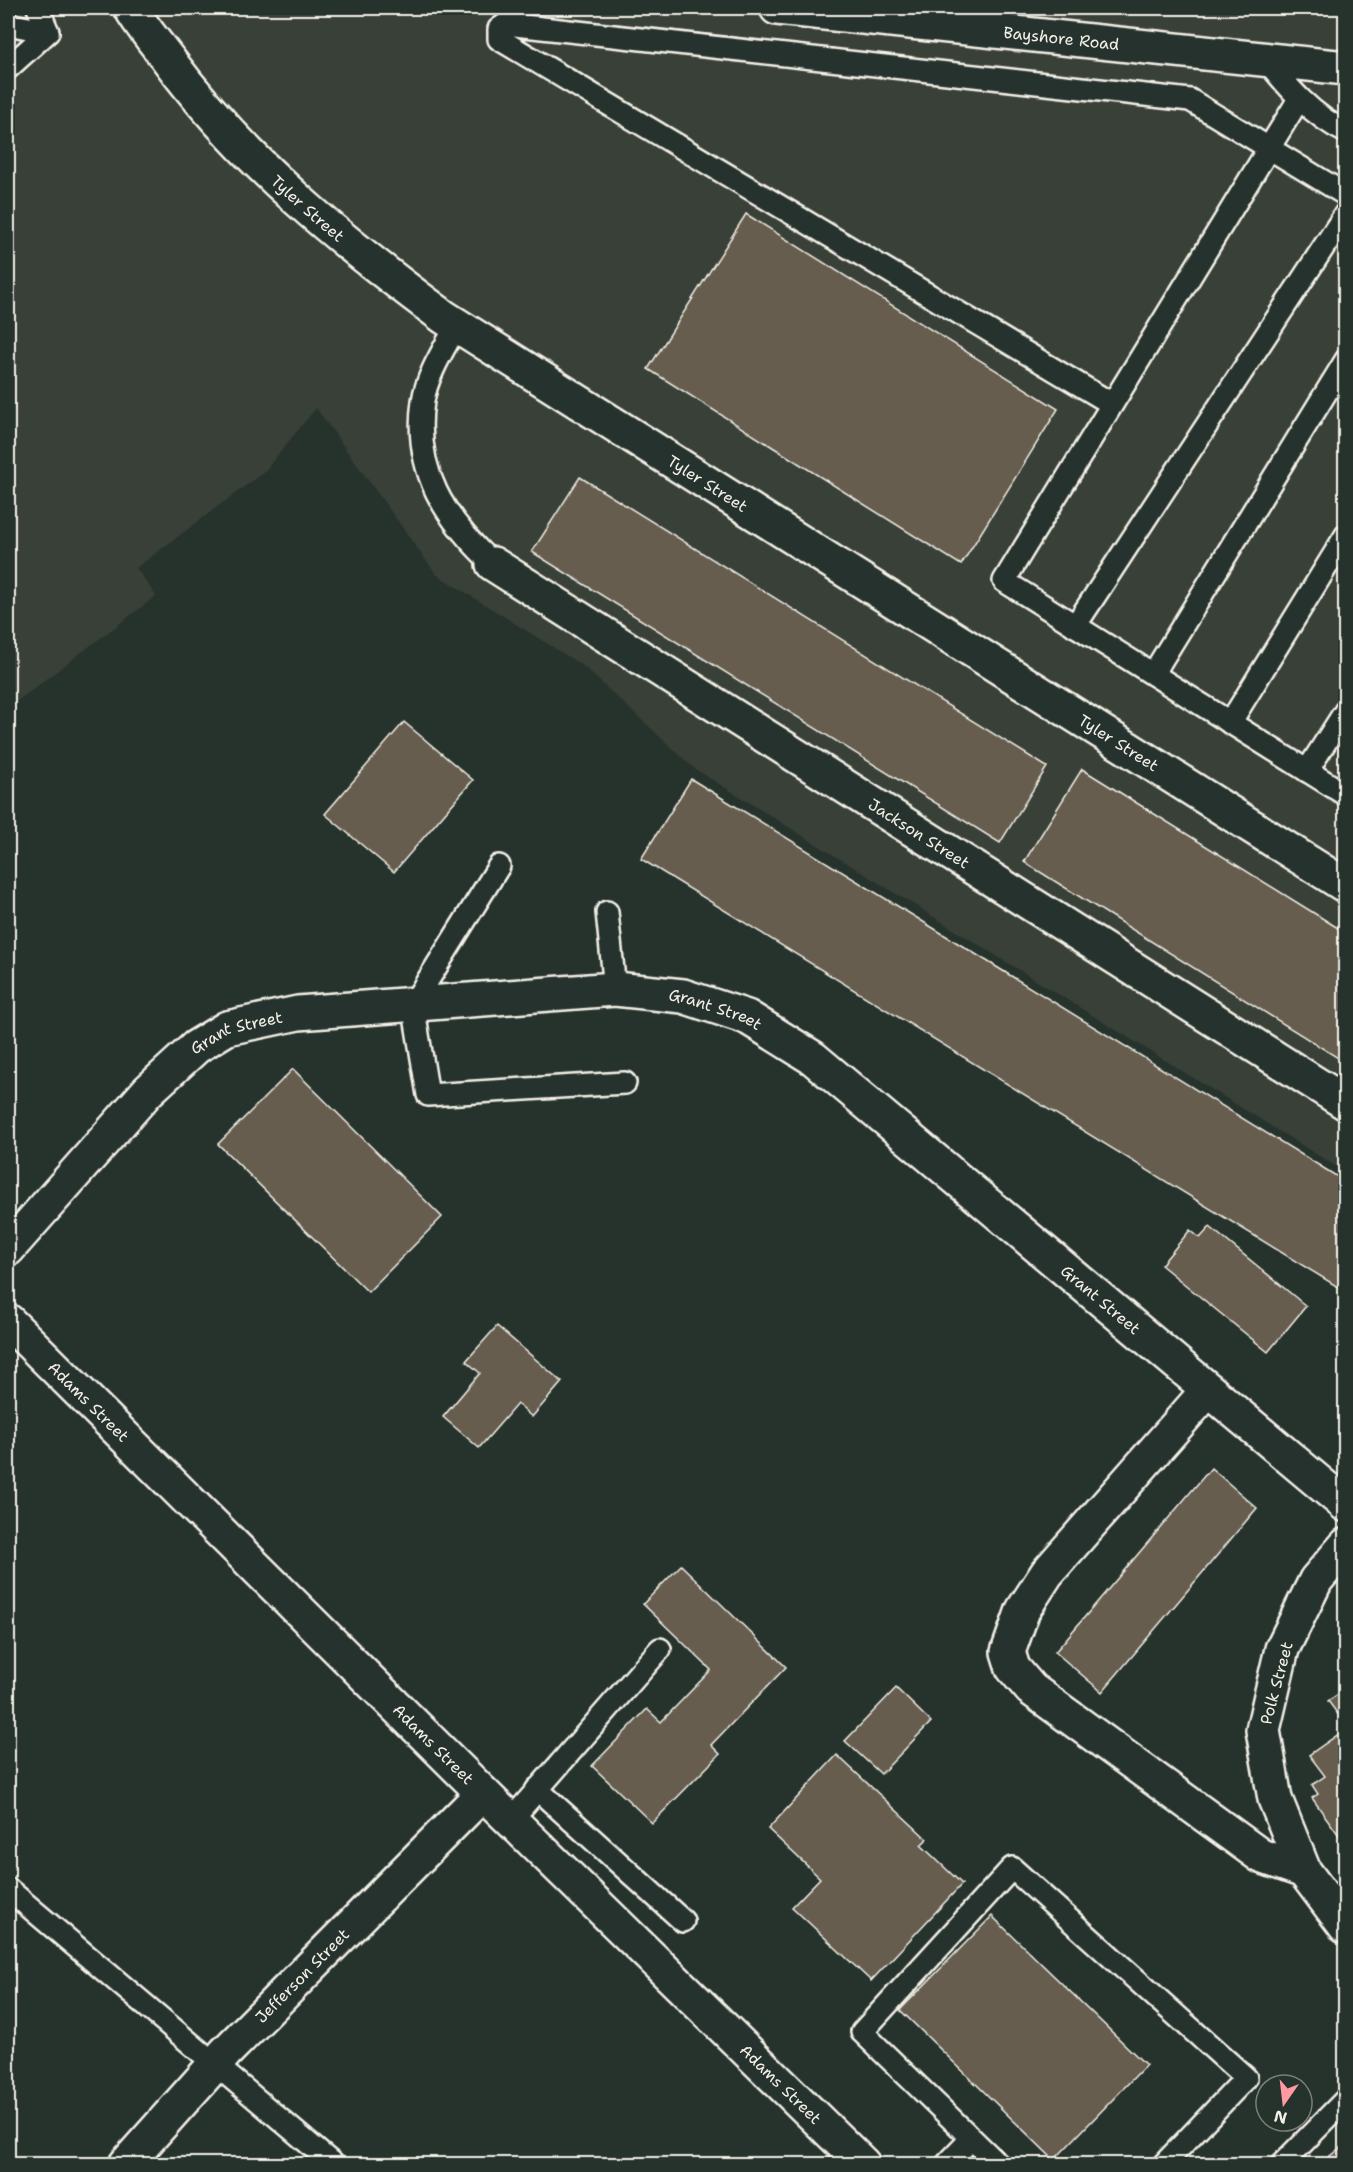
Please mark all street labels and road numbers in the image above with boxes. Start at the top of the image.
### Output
street label: Bayshore Road [1002,22,1120,55]
street label: Tyler Street [266,171,349,247]
street label: Tyler Street [663,451,751,517]
street label: Tyler Street [1074,710,1162,776]
street label: Jackson Street [864,794,973,873]
street label: Grant Street [668,985,766,1035]
street label: Grant Street [186,1007,284,1059]
street label: Grant Street [1056,1260,1145,1339]
street label: Adams Street [44,1357,133,1446]
street label: Polk Street [1255,1639,1298,1727]
street label: Adams Street [388,1699,478,1789]
street label: Jefferson Street [251,1924,354,2028]
street label: Adams Street [735,2040,826,2129]

